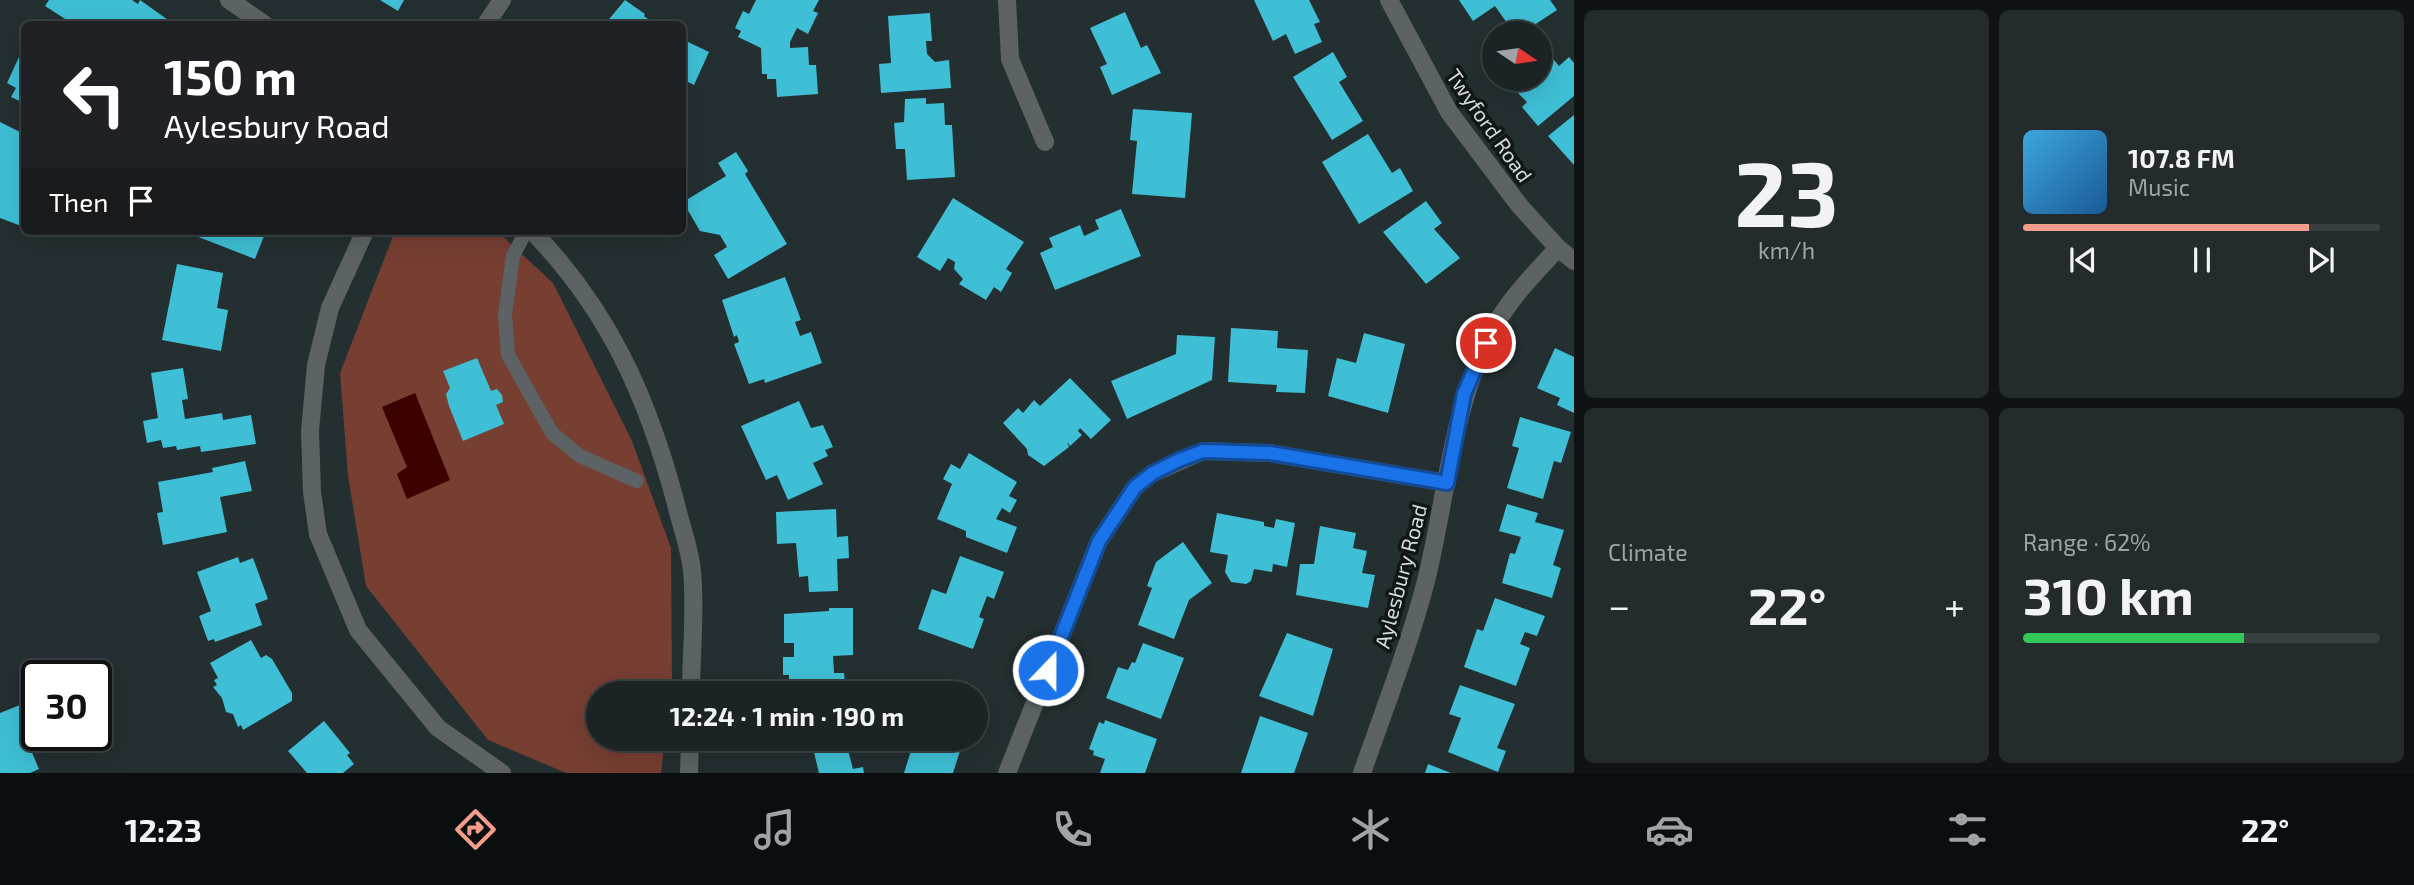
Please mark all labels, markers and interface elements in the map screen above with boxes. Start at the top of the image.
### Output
north arrow [1482,21,1552,91]
map controls [1482,21,1552,91]
text: 150 m [164,46,297,105]
icon: left [49,49,140,140]
street label: Twyford Road [1442,64,1538,186]
text: Aylesbury Road [164,106,390,144]
text: 23 [1734,136,1839,245]
text: 107.8 FM [2128,142,2235,173]
text: Music [2128,173,2190,201]
icon: arrive [122,182,160,220]
text: Then [49,186,108,217]
text: km/h [1758,236,1815,264]
icon: previous [2064,241,2102,279]
icon: pause [2183,241,2221,279]
icon: next [2302,241,2340,279]
pin [1456,313,1516,373]
icon: arrive [1467,324,1505,362]
street label: Aylesbury Road [1369,501,1431,651]
text: Range · 62% [2023,528,2151,556]
text: Climate [1608,538,1688,566]
text: 310 km [2023,563,2194,625]
text: 22° [1748,573,1826,635]
text: − [1608,582,1630,628]
text: + [1944,582,1965,628]
position arrow [1011,633,1085,707]
speed limit sign: 30 [21,660,112,751]
text: 12:24 · 1 min · 190 m [670,700,904,731]
icon: directions [451,805,500,854]
icon: music [750,805,799,854]
icon: phone [1048,805,1097,854]
icon: climate [1346,805,1395,854]
icon: car [1645,805,1694,854]
icon: filters [1943,805,1992,854]
text: 12:23 [125,810,202,848]
text: 22° [2241,810,2289,848]

